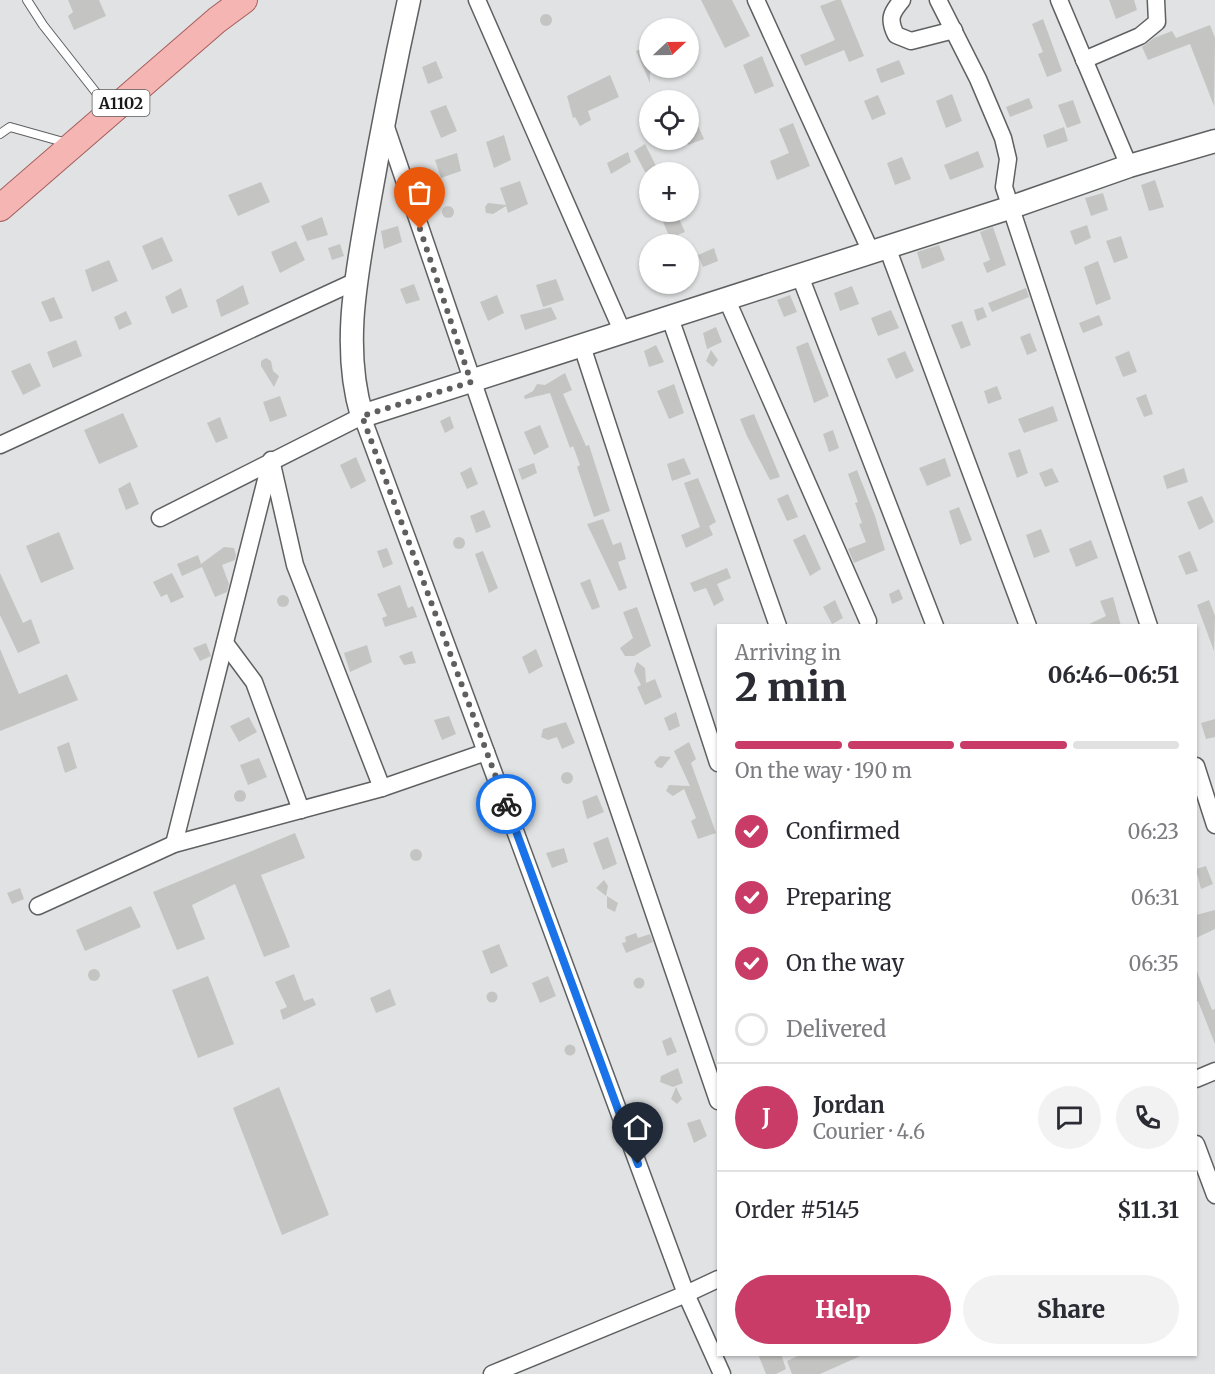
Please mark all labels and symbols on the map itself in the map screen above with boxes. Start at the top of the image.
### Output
north arrow [639,18,699,78]
road number: A1102 [92,90,150,116]
pin [394,167,445,229]
courier [476,774,536,834]
pin [612,1102,663,1164]

